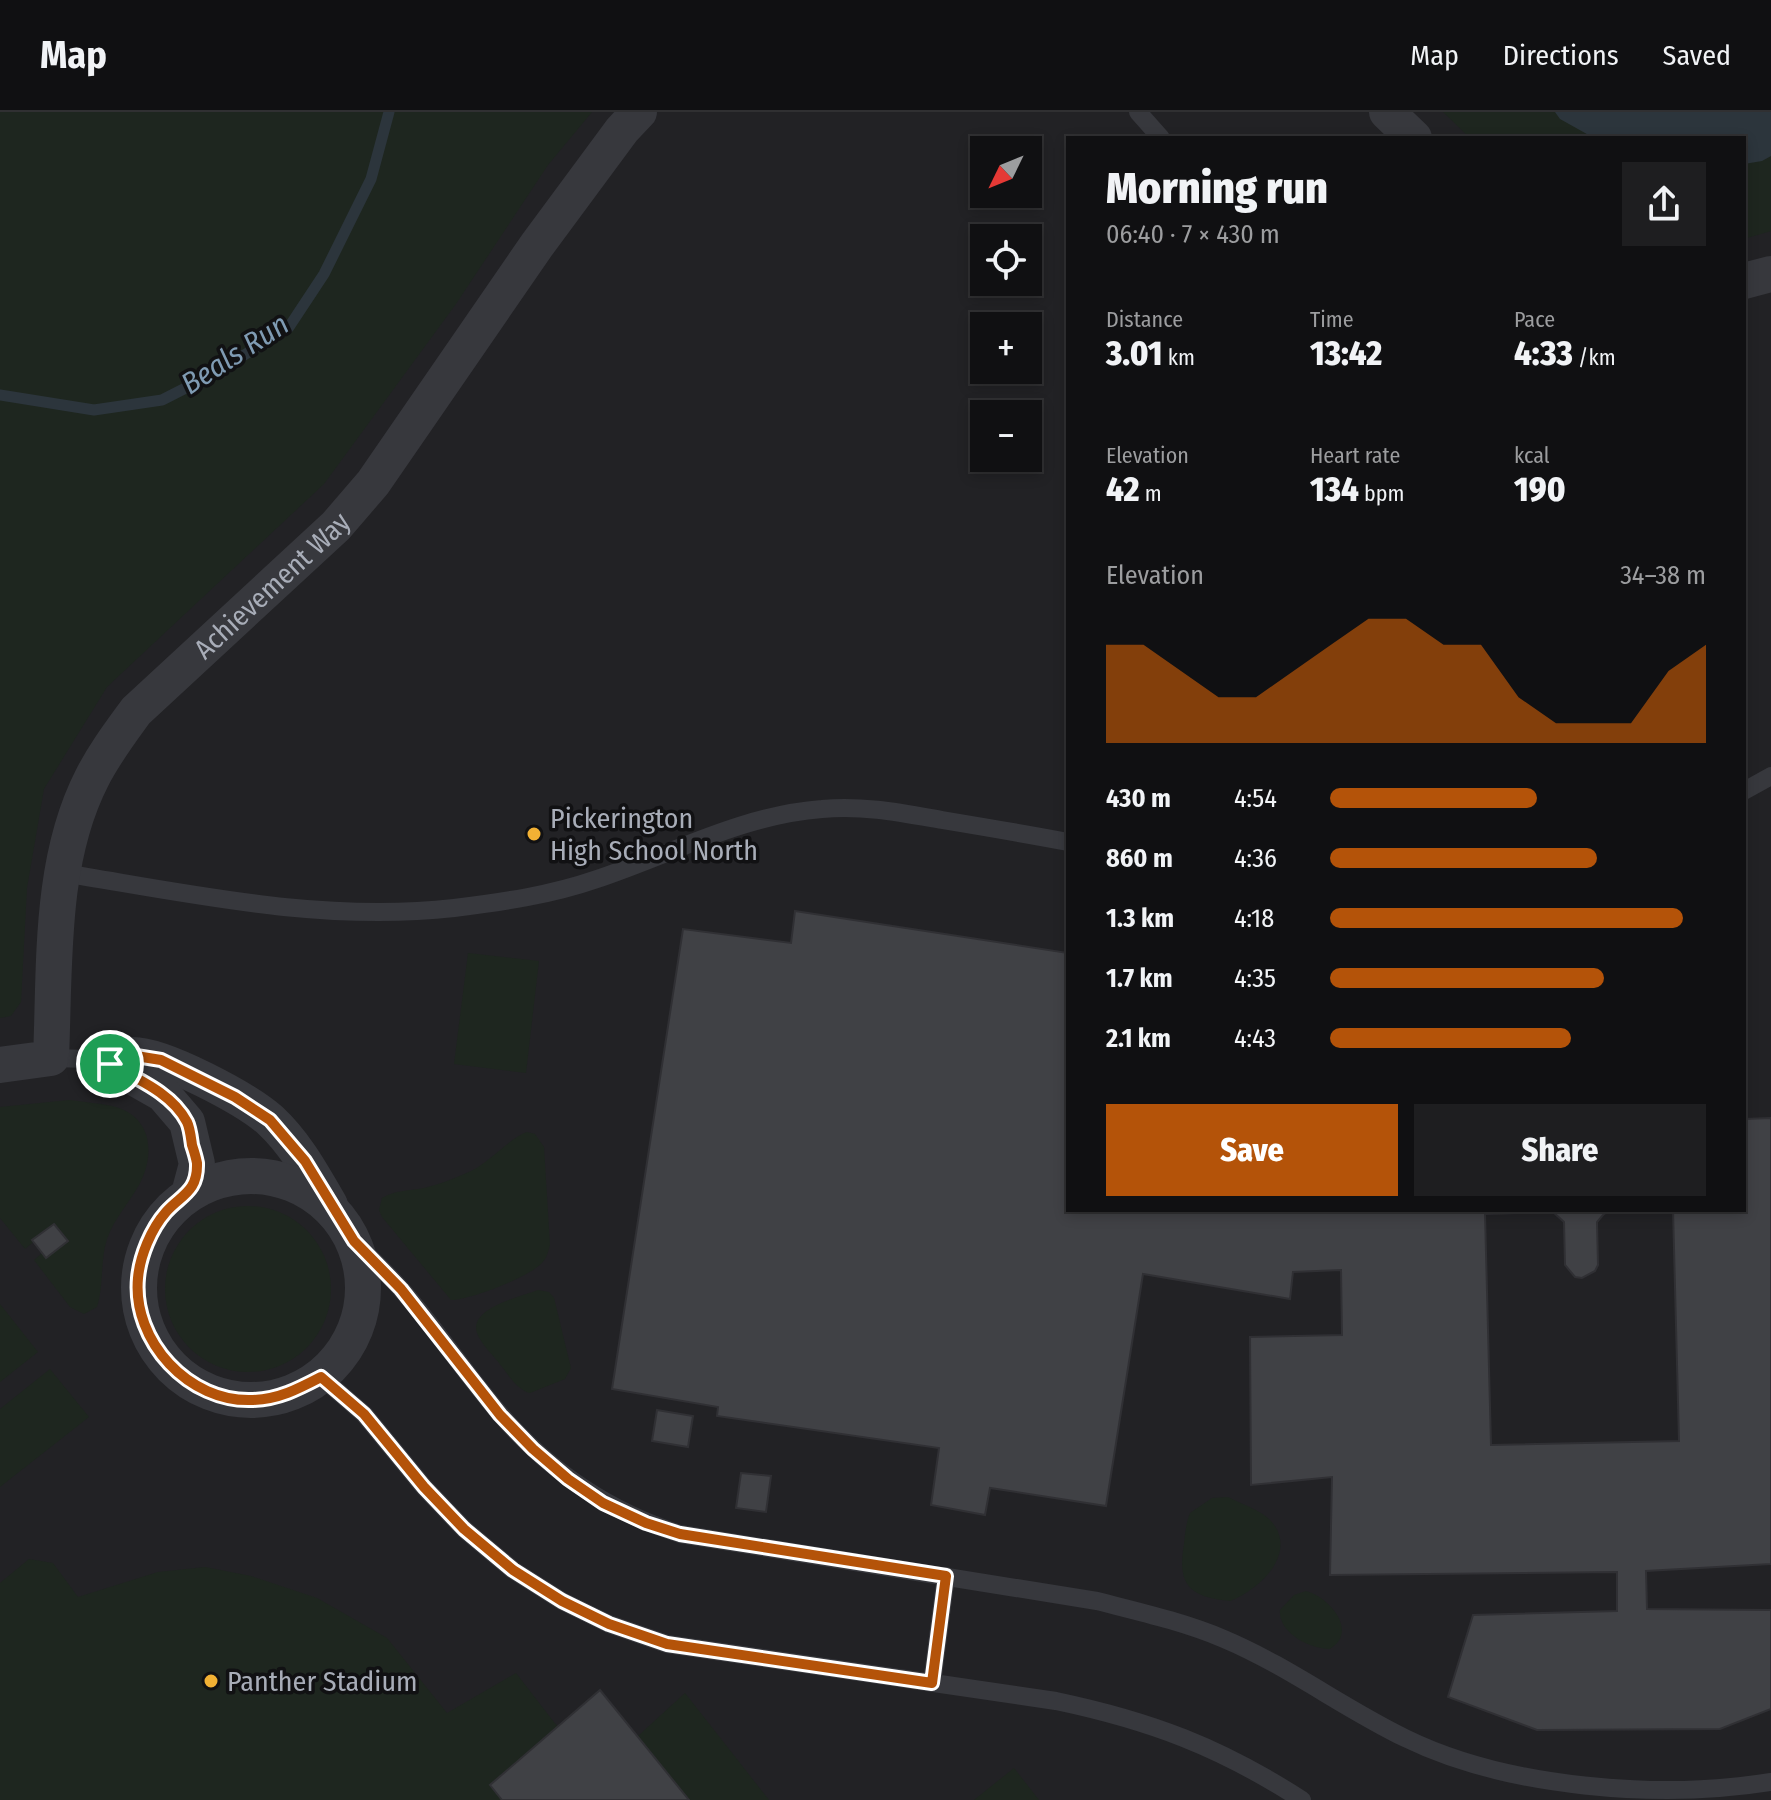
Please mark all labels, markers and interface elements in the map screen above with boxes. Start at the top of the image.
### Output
text: Map [40,32,107,78]
text: Map [1410,39,1459,72]
text: Directions [1503,39,1619,72]
text: Saved [1663,39,1731,72]
north arrow [970,136,1042,208]
map controls [970,136,1042,472]
text: Morning run [1106,162,1328,215]
button: share [1622,162,1706,246]
text: 06:40 · 7 × 430 m [1106,219,1280,250]
button: locate [970,224,1042,296]
water label: Beals Run [174,306,296,402]
text: Distance [1106,306,1183,333]
text: Time [1310,306,1354,333]
text: Pace [1514,306,1555,333]
button: + [970,312,1042,384]
text: 3.01 [1106,333,1163,374]
text: 13:42 [1310,333,1382,374]
text: 4:33 [1514,333,1573,374]
text: km [1163,344,1195,371]
text: /km [1573,344,1616,371]
button: − [970,400,1042,472]
text: Elevation [1106,442,1189,469]
text: Heart rate [1310,442,1400,469]
text: kcal [1514,442,1550,469]
text: 42 [1106,469,1139,510]
text: 134 [1310,469,1359,510]
text: 190 [1514,469,1566,510]
text: m [1139,480,1162,507]
text: bpm [1359,480,1404,507]
street label: Achievement Way [187,506,357,666]
text: Elevation [1106,560,1204,591]
text: 34–38 m [1620,560,1706,591]
text: 430 m [1106,783,1171,814]
text: 4:54 [1234,783,1277,814]
place label: Pickerington High School North [550,802,758,867]
marker: Pickerington High School North [525,825,543,843]
text: 860 m [1106,843,1173,874]
text: 4:36 [1234,843,1277,874]
text: 1.3 km [1106,903,1174,934]
text: 4:18 [1234,903,1274,934]
text: 1.7 km [1106,963,1173,994]
text: 4:35 [1234,963,1276,994]
text: 2.1 km [1106,1023,1171,1054]
text: 4:43 [1234,1023,1276,1054]
pin [76,1030,144,1098]
icon: arrive [88,1042,132,1086]
button: Save [1106,1104,1398,1196]
button: Share [1414,1104,1706,1196]
place label: Panther Stadium [227,1665,418,1698]
marker: Panther Stadium [202,1672,220,1690]

